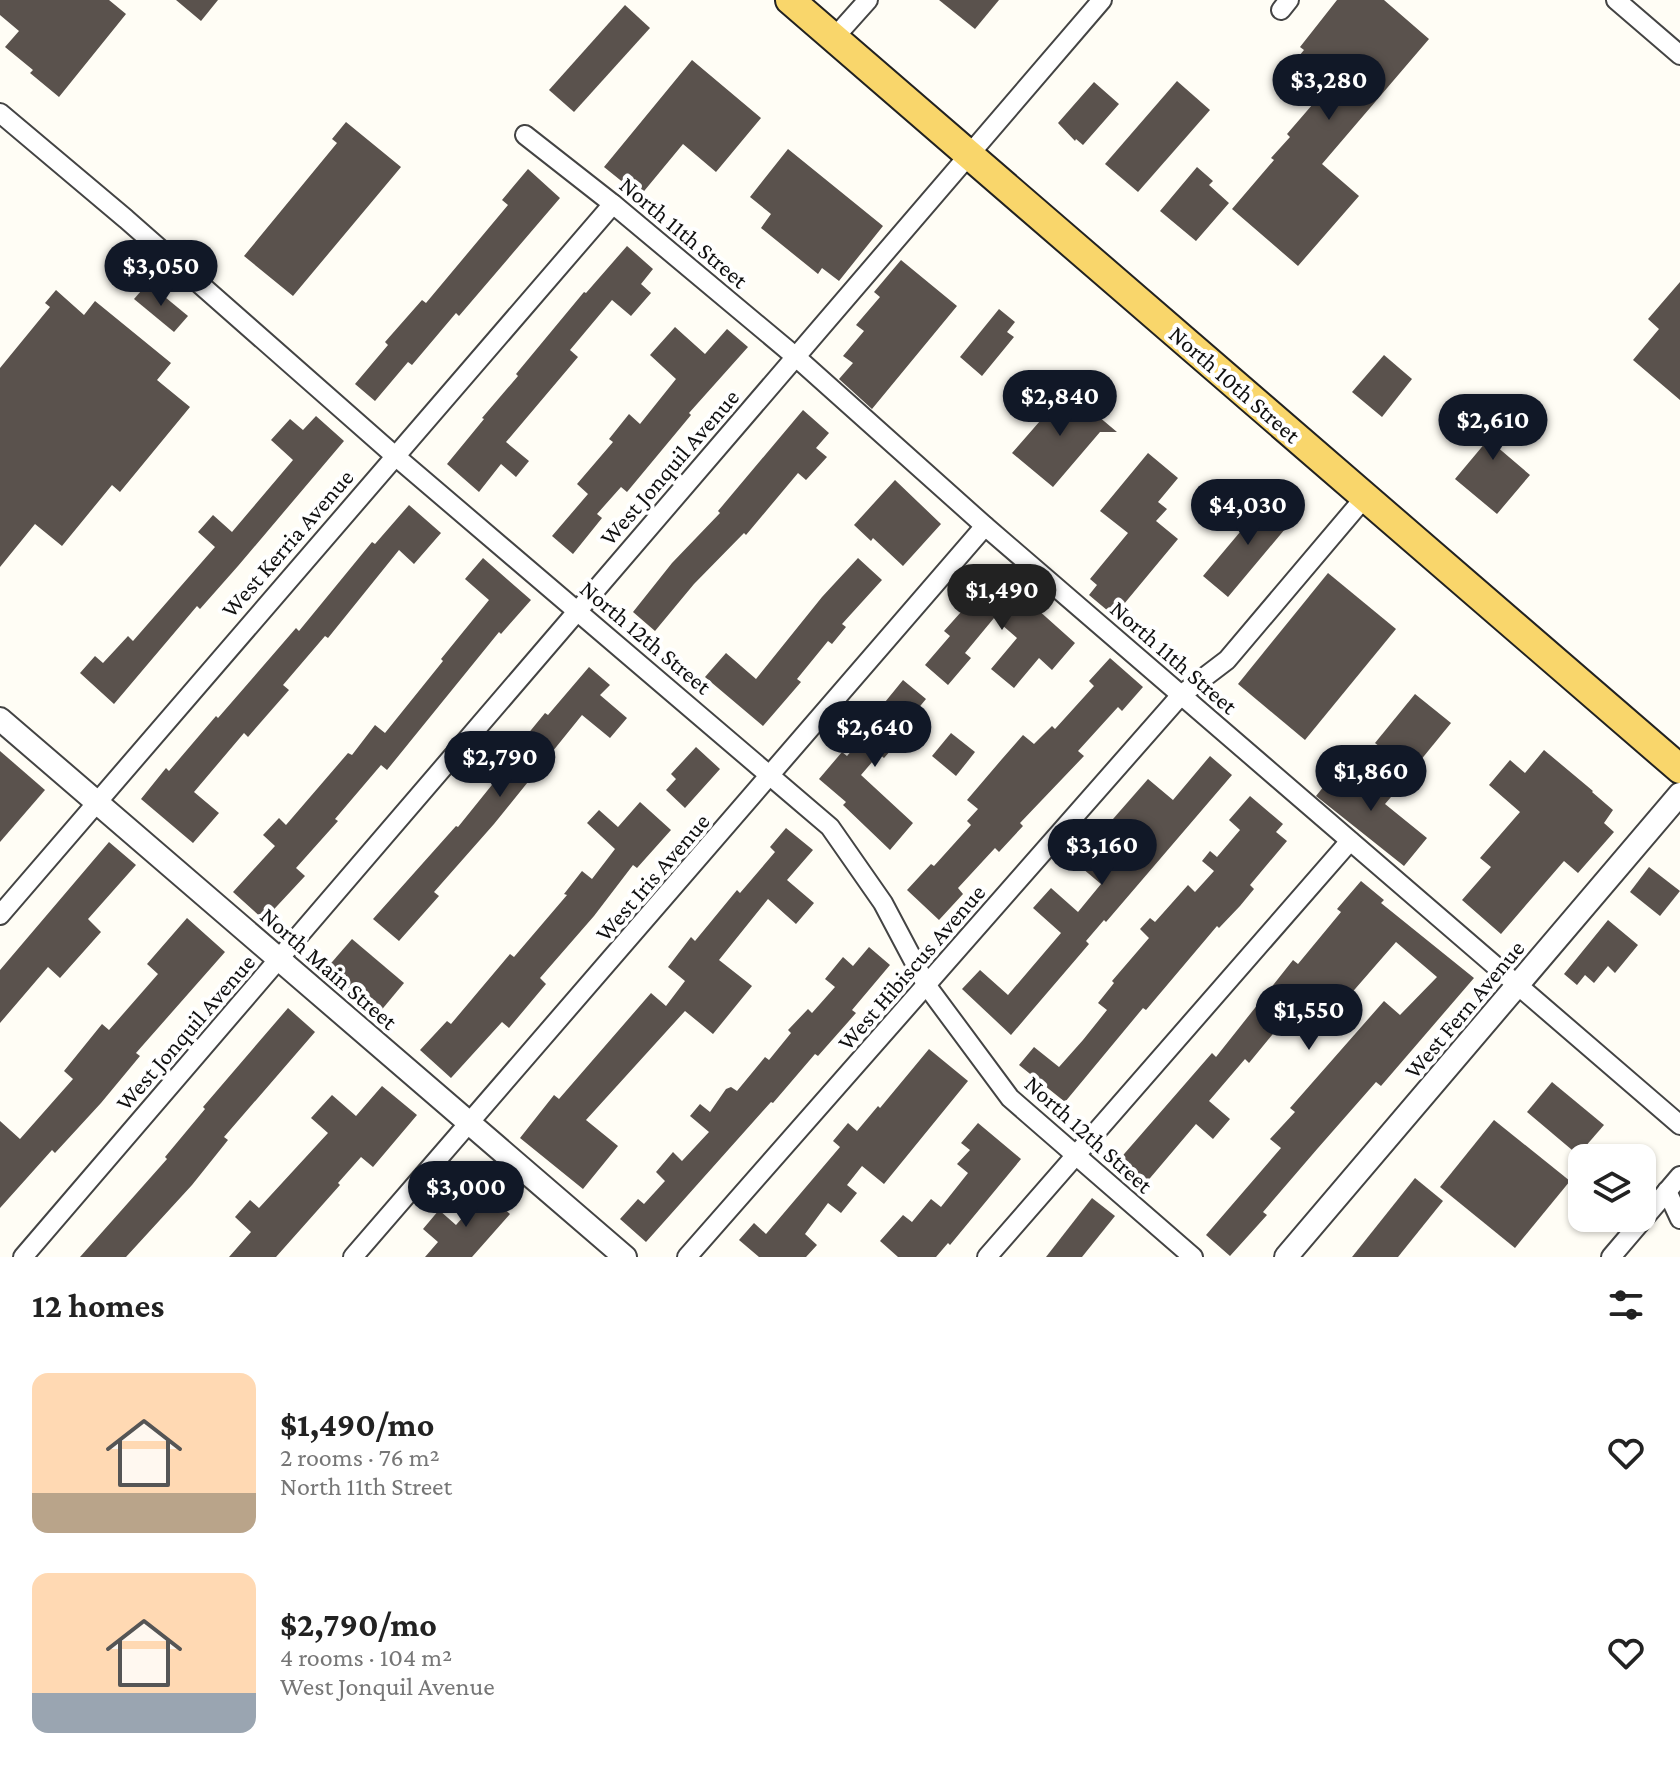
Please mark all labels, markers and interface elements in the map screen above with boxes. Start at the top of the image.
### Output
pin: $3,280 [1264,54,1394,122]
text: $3,280 [1291,65,1367,94]
street label: North 11th Street [614,171,754,294]
pin: $3,050 [96,240,226,308]
text: $3,050 [123,251,199,280]
street label: North 10th Street [1164,320,1307,449]
pin: $2,840 [995,370,1125,438]
text: $2,840 [1021,381,1099,410]
street label: West Jonquil Avenue [594,383,744,551]
pin: $2,610 [1428,394,1558,462]
text: $2,610 [1456,405,1530,434]
street label: West Kerria Avenue [215,464,359,622]
pin: $4,030 [1183,479,1313,547]
text: $4,030 [1209,490,1287,519]
pin: $1,490 [937,564,1067,632]
street label: North 12th Street [575,574,718,700]
text: $1,490 [965,575,1039,604]
street label: North 11th Street [1105,595,1244,720]
pin: $2,640 [810,701,940,769]
text: $2,640 [836,712,914,741]
pin: $2,790 [435,731,565,799]
text: $2,790 [462,742,538,771]
pin: $1,860 [1306,745,1436,813]
text: $1,860 [1333,756,1409,785]
street label: West Iris Avenue [589,808,715,946]
pin: $3,160 [1037,819,1167,887]
text: $3,160 [1066,830,1138,859]
street label: West Hibiscus Avenue [832,879,990,1055]
street label: North Main Street [255,901,404,1035]
street label: West Fern Avenue [1398,934,1530,1084]
street label: West Jonquil Avenue [110,948,260,1116]
pin: $1,550 [1244,984,1374,1052]
text: $1,550 [1274,995,1344,1024]
street label: North 12th Street [1020,1070,1159,1199]
map controls [1568,1144,1656,1232]
button: layers [1568,1144,1656,1232]
pin: $3,000 [401,1161,531,1229]
text: $3,000 [426,1172,506,1201]
icon: filters [1604,1283,1648,1327]
text: 12 homes [32,1287,164,1324]
icon: home [96,1405,192,1501]
text: $1,490/mo [280,1406,434,1443]
icon: heart [1604,1431,1648,1475]
text: 2 rooms · 76 m² [280,1443,440,1472]
text: North 11th Street [280,1472,452,1501]
icon: home [96,1605,192,1701]
text: $2,790/mo [280,1606,437,1643]
icon: heart [1604,1631,1648,1675]
text: 4 rooms · 104 m² [280,1643,452,1672]
text: West Jonquil Avenue [280,1672,495,1701]

